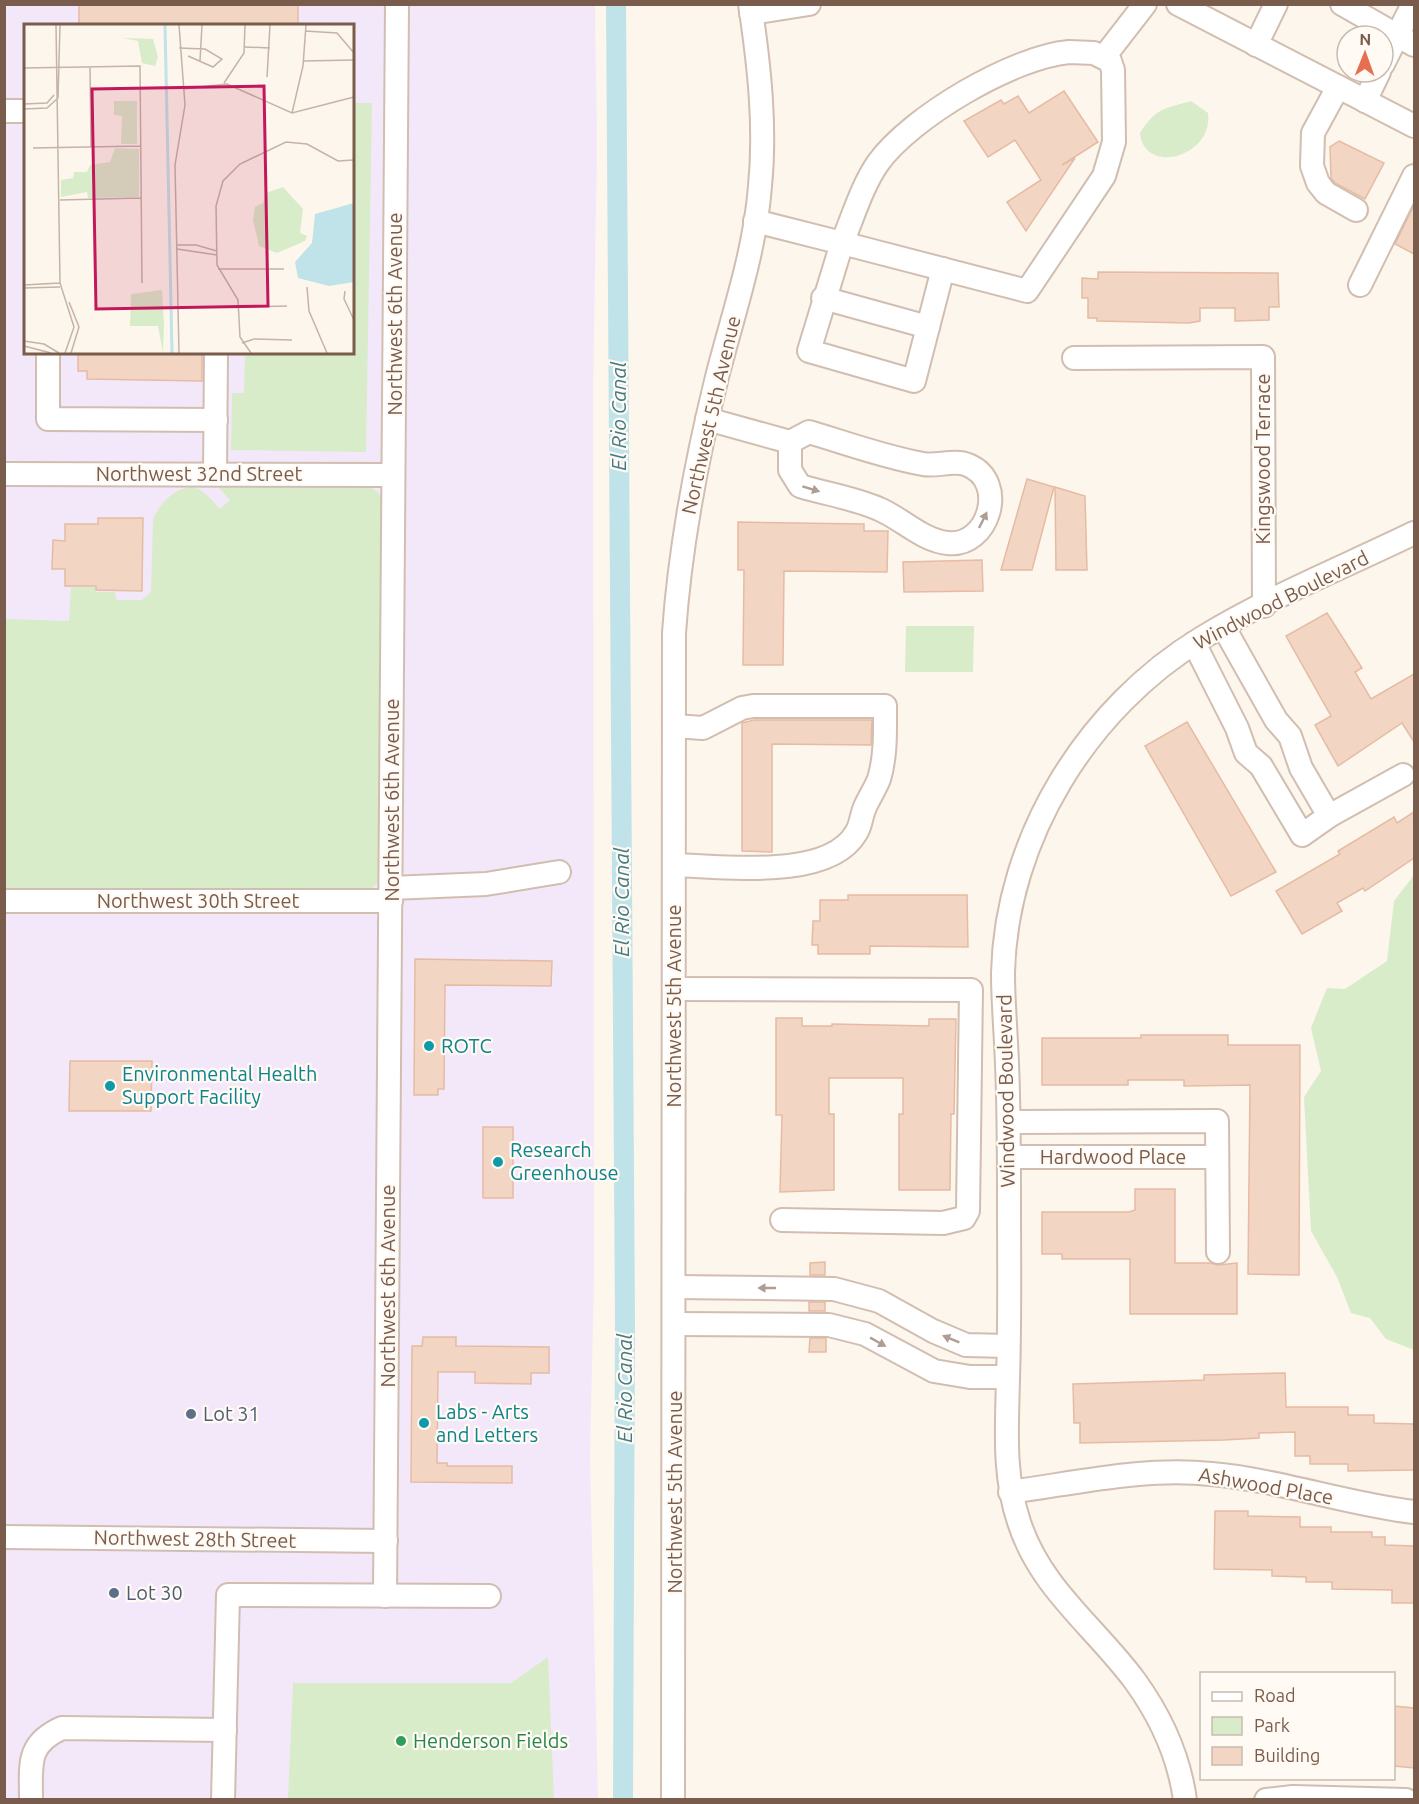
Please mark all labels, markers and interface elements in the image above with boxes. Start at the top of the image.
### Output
inset map [24,24,354,354]
north arrow [1335,24,1395,84]
text: N [1359,30,1371,48]
street label: Northwest 6th Avenue [383,213,406,416]
street label: Northwest 5th Avenue [676,313,745,516]
water label: El Rio Canal [606,361,630,471]
street label: Kingswood Terrace [1251,373,1274,545]
street label: Northwest 32nd Street [96,462,302,485]
one-way arrow [802,485,820,494]
one-way arrow [978,511,988,529]
street label: Windwood Boulevard [1189,545,1372,654]
street label: Northwest 6th Avenue [380,699,403,902]
water label: El Rio Canal [609,847,633,957]
street label: Northwest 30th Street [97,889,300,912]
street label: Northwest 5th Avenue [662,905,685,1108]
street label: Windwood Boulevard [992,994,1019,1188]
place label: ROTC [441,1034,492,1057]
marker: ROTC [422,1039,436,1053]
place label: Environmental Health Support Facility [122,1062,317,1108]
marker: Environmental Health Support Facility [103,1079,117,1093]
place label: Research Greenhouse [510,1138,619,1184]
street label: Hardwood Place [1040,1145,1186,1168]
marker: Research Greenhouse [491,1155,505,1169]
street label: Northwest 6th Avenue [376,1185,399,1388]
one-way arrow [758,1283,777,1293]
water label: El Rio Canal [612,1333,636,1443]
one-way arrow [942,1334,960,1343]
one-way arrow [869,1337,886,1347]
street label: Northwest 5th Avenue [663,1391,686,1594]
place label: Labs - Arts and Letters [436,1400,538,1446]
place label: Lot 31 [203,1402,260,1425]
marker: Lot 31 [184,1407,198,1421]
marker: Labs - Arts and Letters [417,1416,431,1430]
street label: Ashwood Place [1197,1462,1335,1509]
street label: Northwest 28th Street [93,1525,297,1552]
place label: Lot 30 [126,1581,183,1604]
marker: Lot 30 [107,1586,121,1600]
legend [1200,1672,1395,1780]
text: Road [1254,1685,1296,1705]
text: Park [1254,1715,1290,1735]
place label: Henderson Fields [413,1729,568,1752]
marker: Henderson Fields [394,1734,408,1748]
text: Building [1254,1745,1320,1765]

